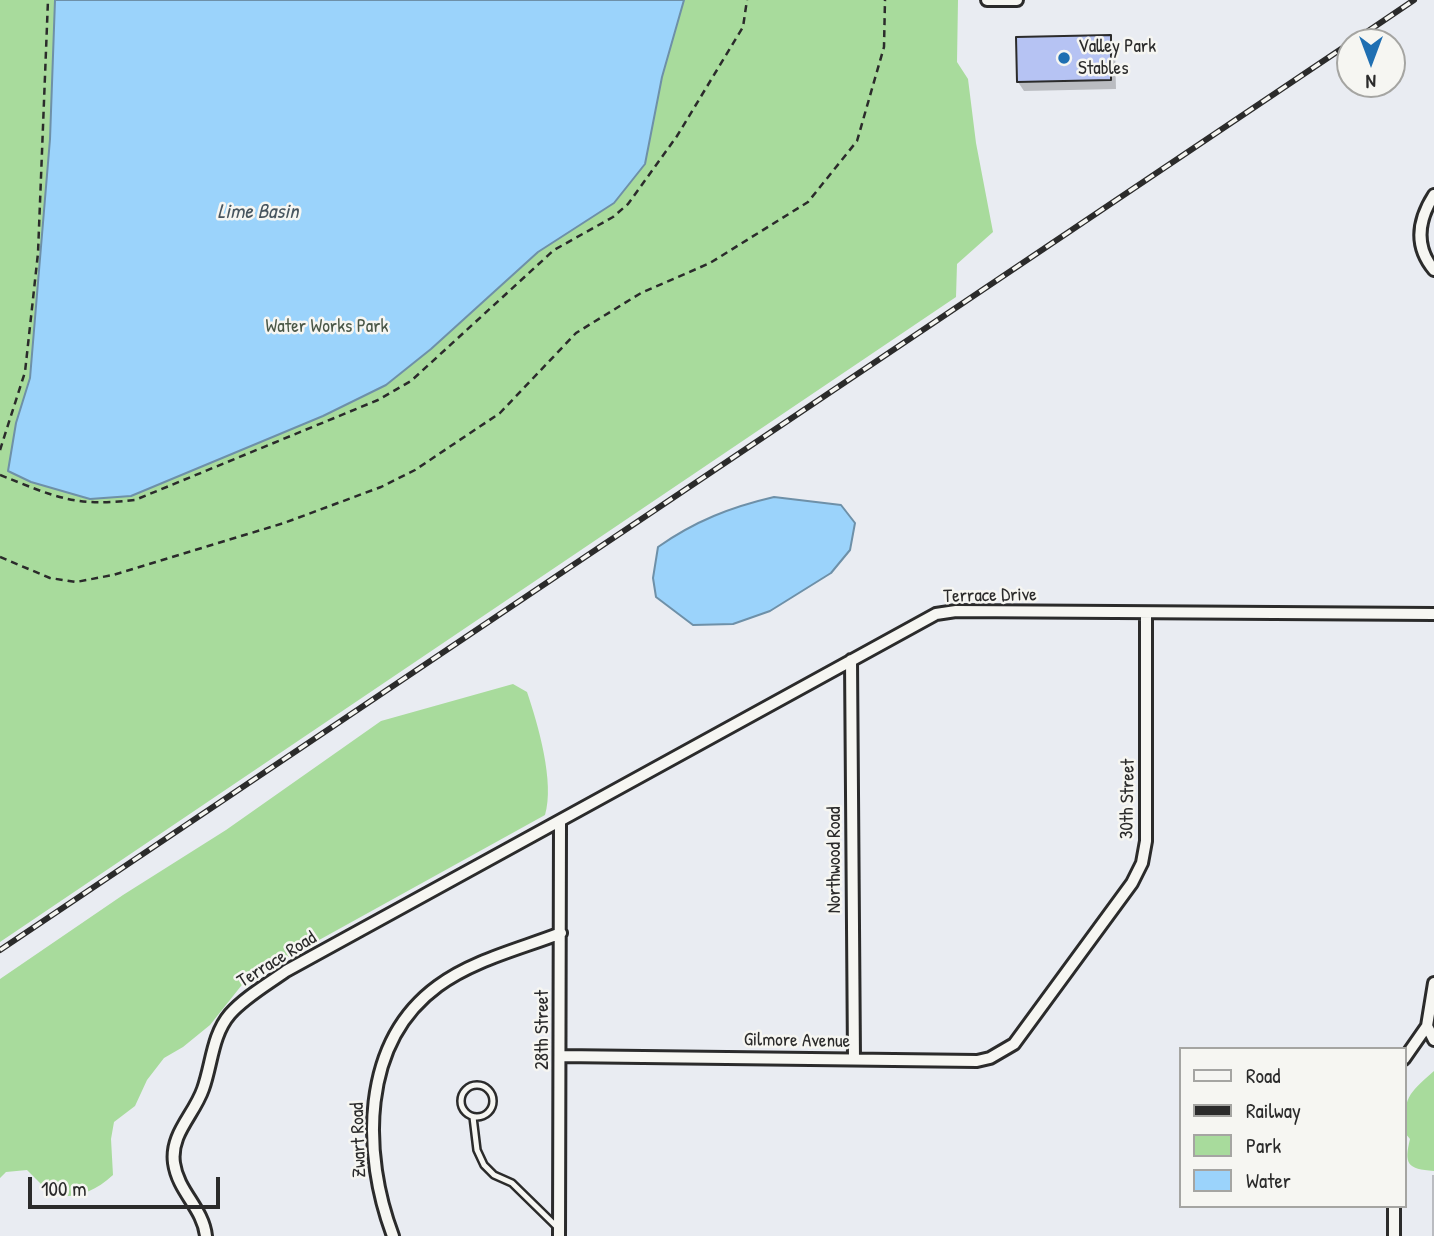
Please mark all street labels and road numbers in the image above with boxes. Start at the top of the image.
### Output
street label: Terrace Drive [943,584,1037,608]
street label: 30th Street [1116,759,1140,839]
street label: Northwood Road [824,807,846,913]
street label: Terrace Road [233,927,321,993]
street label: 28th Street [532,990,554,1070]
street label: Gilmore Avenue [744,1029,850,1053]
street label: Zwart Road [346,1102,372,1178]

